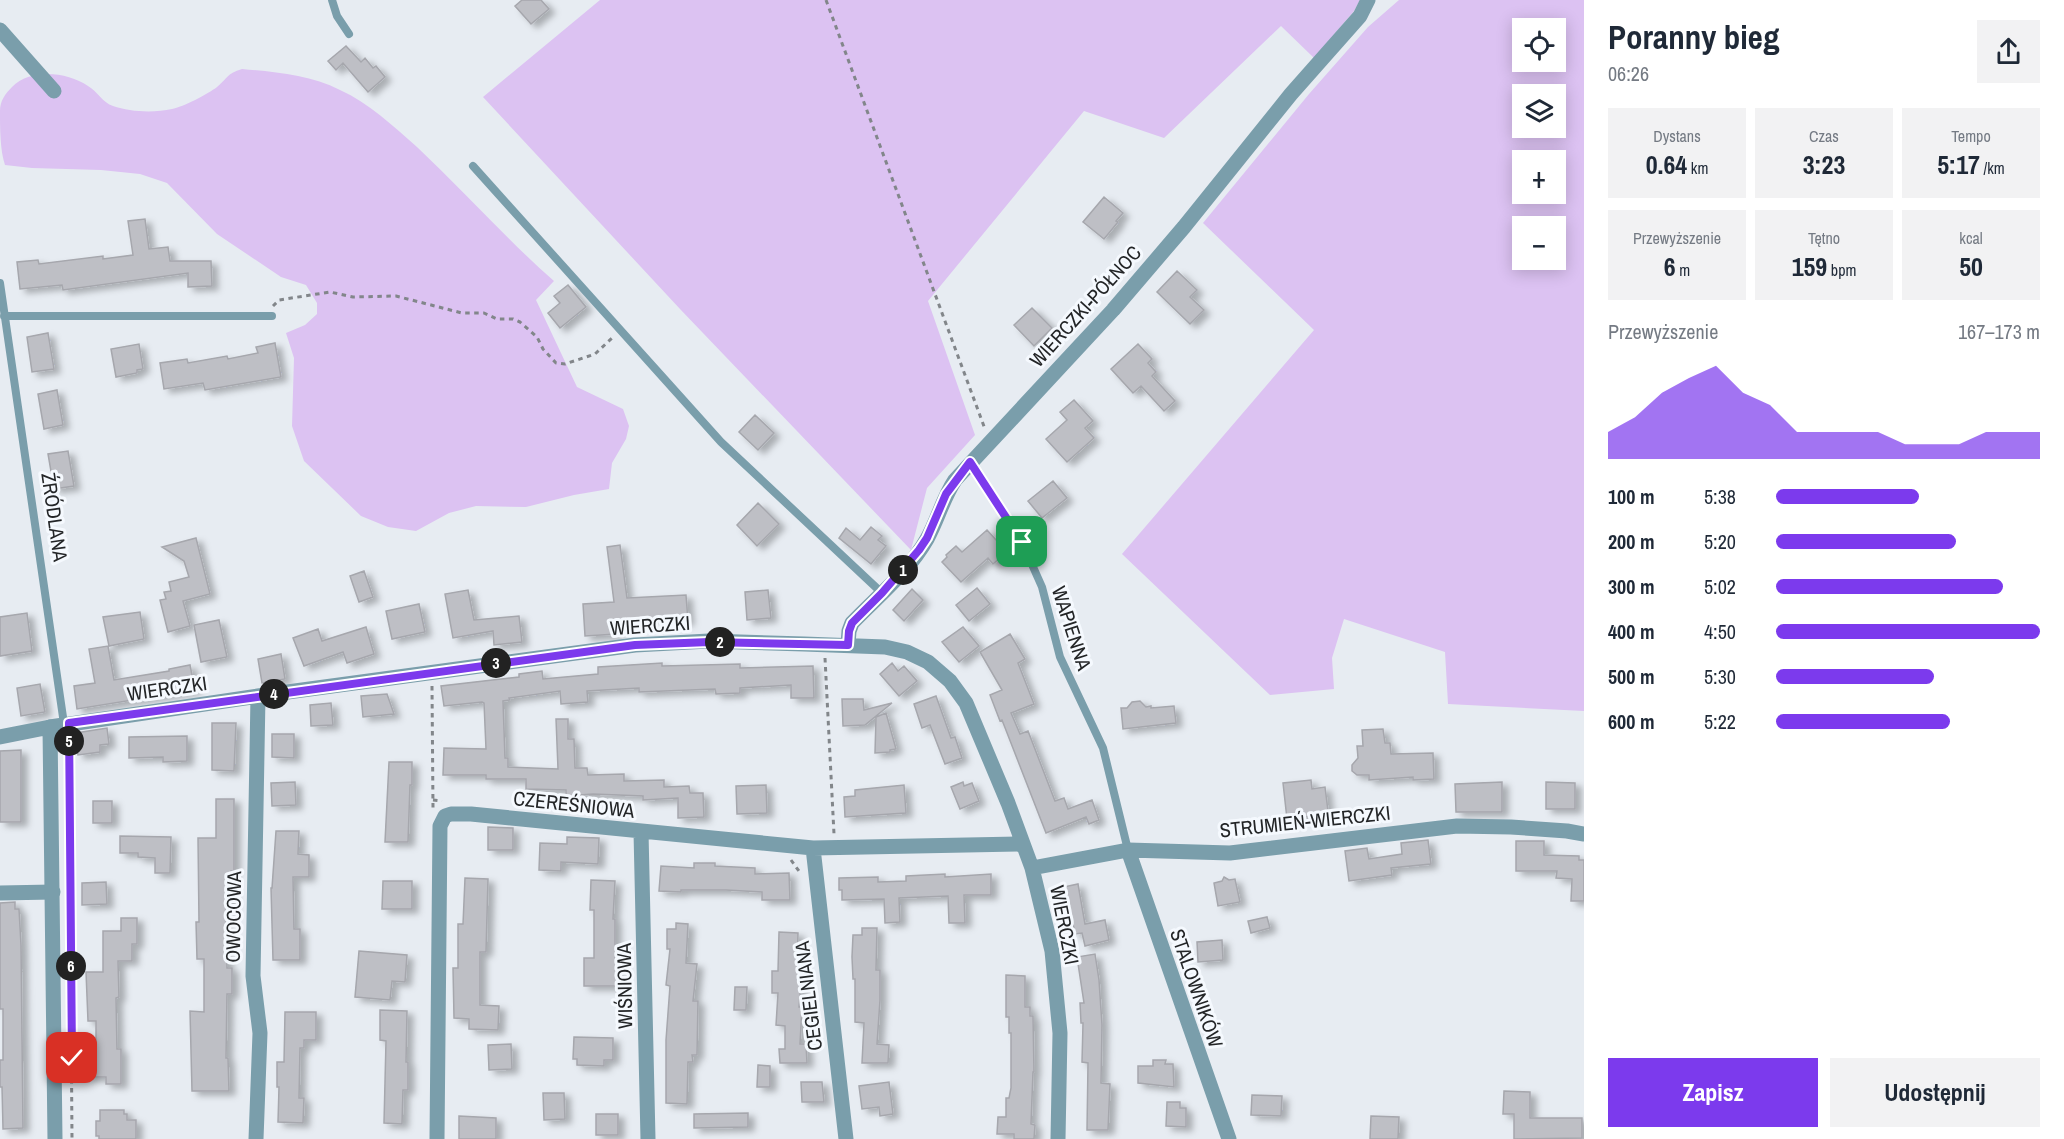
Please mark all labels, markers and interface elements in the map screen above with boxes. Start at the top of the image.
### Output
text: Poranny bieg [1608,15,1779,59]
map controls [1512,18,1566,270]
button: locate [1512,18,1566,72]
button: share [1977,20,2040,83]
text: 06:26 [1608,60,1649,87]
button: layers [1512,84,1566,138]
text: Dystans [1653,125,1701,147]
text: Czas [1809,125,1839,147]
text: Tempo [1951,125,1991,147]
text: 0.64 [1646,147,1687,182]
text: 3:23 [1803,147,1845,182]
text: 5:17 [1937,147,1980,182]
button: + [1512,150,1566,204]
text: km [1687,157,1708,179]
text: /km [1980,157,2005,179]
button: − [1512,216,1566,270]
text: Przewyższenie [1633,227,1721,249]
text: Tętno [1808,227,1840,249]
text: kcal [1959,227,1983,249]
street label: WIERCZKI-PÓŁNOC [1023,239,1147,373]
text: 6 [1664,249,1676,284]
text: 159 [1792,249,1827,284]
text: 50 [1959,249,1983,284]
text: m [1676,259,1690,281]
text: bpm [1827,259,1856,281]
text: Przewyższenie [1608,318,1718,345]
text: 167–173 m [1958,318,2040,345]
street label: ŹRÓDLANA [35,471,75,563]
text: 100 m [1608,483,1655,510]
text: 5:38 [1704,483,1736,510]
pin [996,516,1047,567]
icon: arrive [1005,525,1038,558]
text: 200 m [1608,528,1655,555]
text: 5:20 [1704,528,1736,555]
pin: 1 [888,555,918,585]
text: 1 [899,559,907,581]
text: 300 m [1608,573,1655,600]
text: 5:02 [1704,573,1736,600]
street label: WAPIENNA [1046,583,1098,674]
street label: WIERCZKI [609,609,691,641]
text: 400 m [1608,618,1655,645]
text: 4:50 [1704,618,1736,645]
pin: 2 [705,627,735,657]
text: 2 [716,631,724,653]
pin: 3 [481,648,511,678]
text: 3 [492,652,500,674]
text: 500 m [1608,663,1655,690]
text: 5:30 [1704,663,1736,690]
street label: WIERCZKI [125,669,209,707]
pin: 4 [259,679,289,709]
text: 4 [270,683,278,705]
text: 600 m [1608,708,1655,735]
text: 5:22 [1704,708,1736,735]
pin: 5 [54,726,84,756]
text: 5 [65,730,73,752]
street label: CZEREŚNIOWA [512,784,636,824]
street label: STRUMIEŃ-WIERCZKI [1218,799,1392,843]
street label: OWOCOWA [219,871,247,963]
street label: WIERCZKI [1044,883,1086,967]
street label: STALOWNIKÓW [1164,925,1230,1051]
street label: CEGIELNIANA [788,940,828,1052]
street label: WIŚNIOWA [610,943,638,1029]
pin: 6 [56,951,86,981]
text: 6 [67,955,75,977]
pin [46,1032,97,1083]
icon: check [55,1041,88,1074]
button: Zapisz [1608,1058,1818,1127]
button: Udostępnij [1830,1058,2040,1127]

